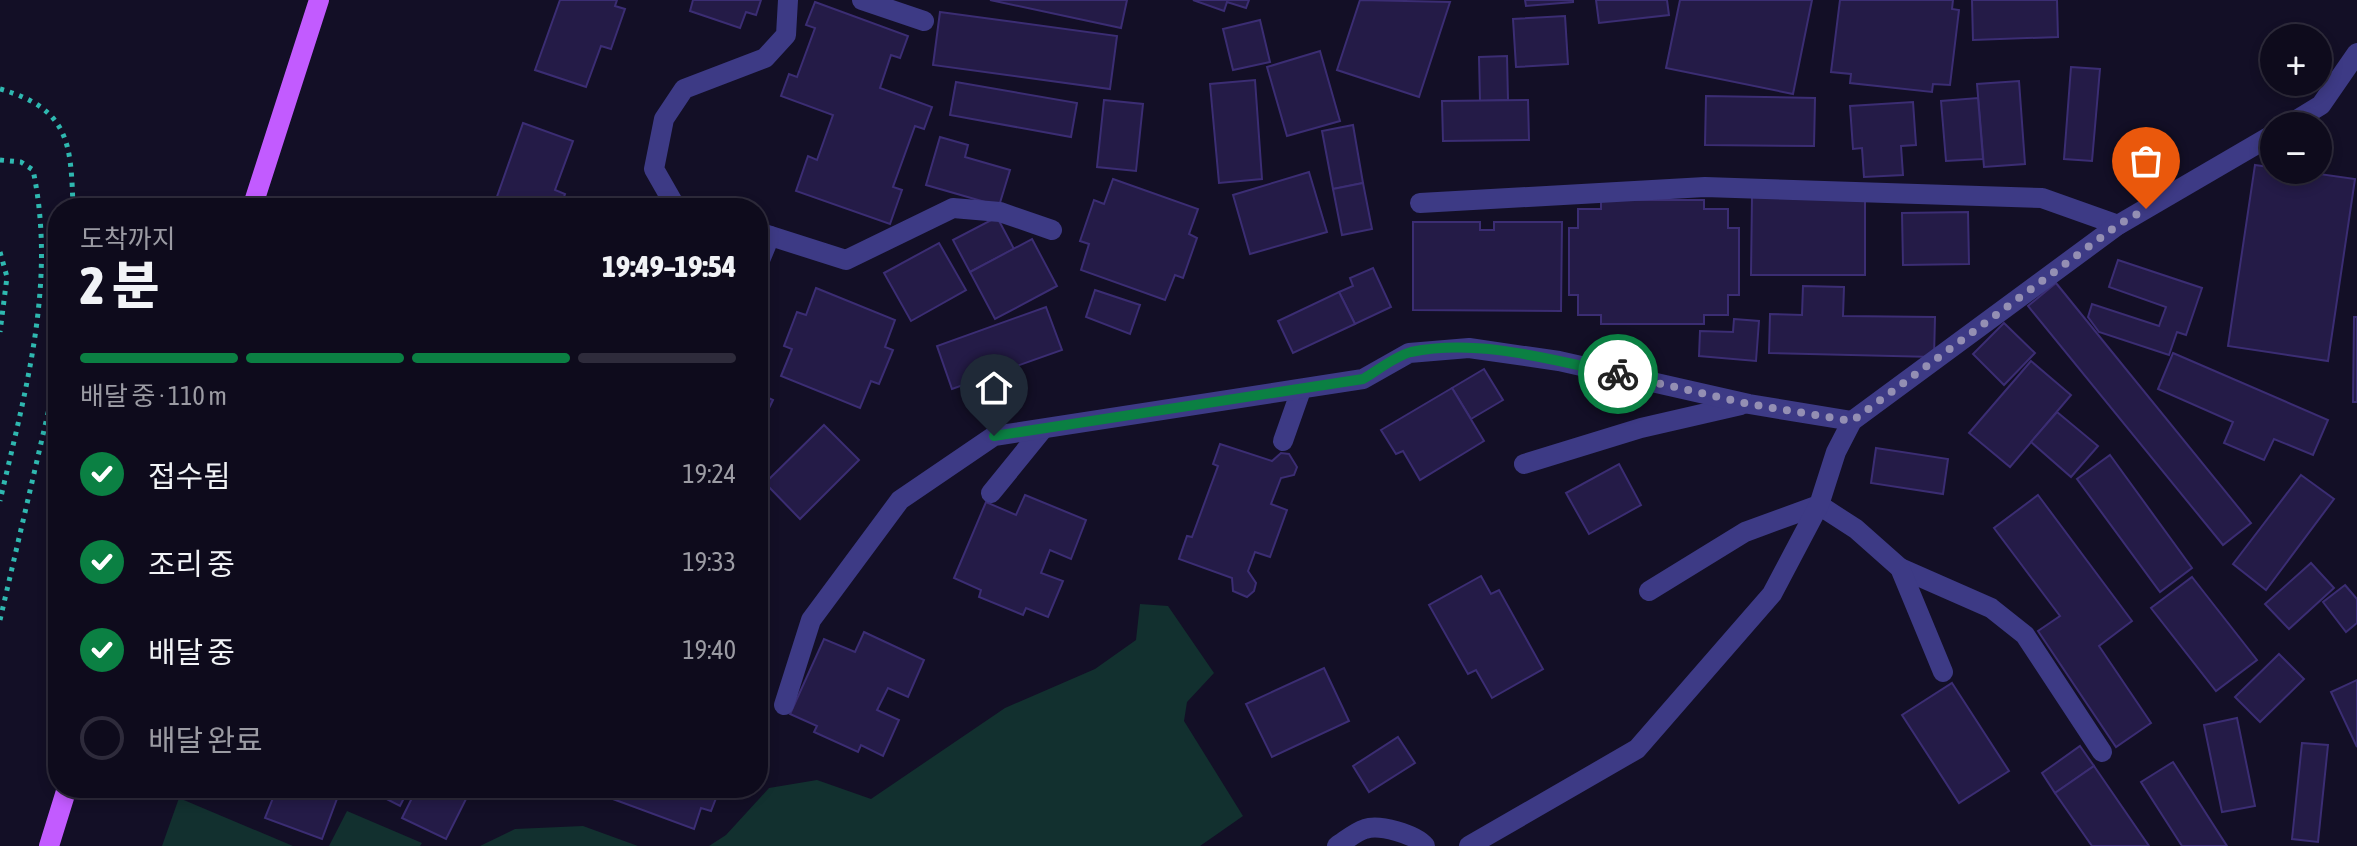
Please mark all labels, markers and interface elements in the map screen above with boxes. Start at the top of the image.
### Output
map controls [2260,24,2332,184]
button: + [2260,24,2332,96]
button: − [2260,112,2332,184]
pin [2112,127,2180,209]
icon: bag [2124,139,2168,183]
text: 도착까지 [80,224,176,254]
text: 19:49–19:54 [602,249,736,283]
text: 2 분 [80,255,159,315]
courier [1578,334,1658,414]
icon: bike [1596,352,1640,396]
pin [960,354,1028,436]
icon: home [972,366,1016,410]
text: 배달 중 · 110 m [80,381,227,411]
icon: check [80,452,124,496]
text: 접수됨 [148,459,231,493]
text: 19:24 [682,459,736,489]
icon: check [80,540,124,584]
text: 조리 중 [148,547,235,581]
text: 19:33 [682,547,736,577]
icon: check [80,628,124,672]
text: 배달 중 [148,635,235,669]
text: 19:40 [682,635,736,665]
text: 배달 완료 [148,723,263,757]

